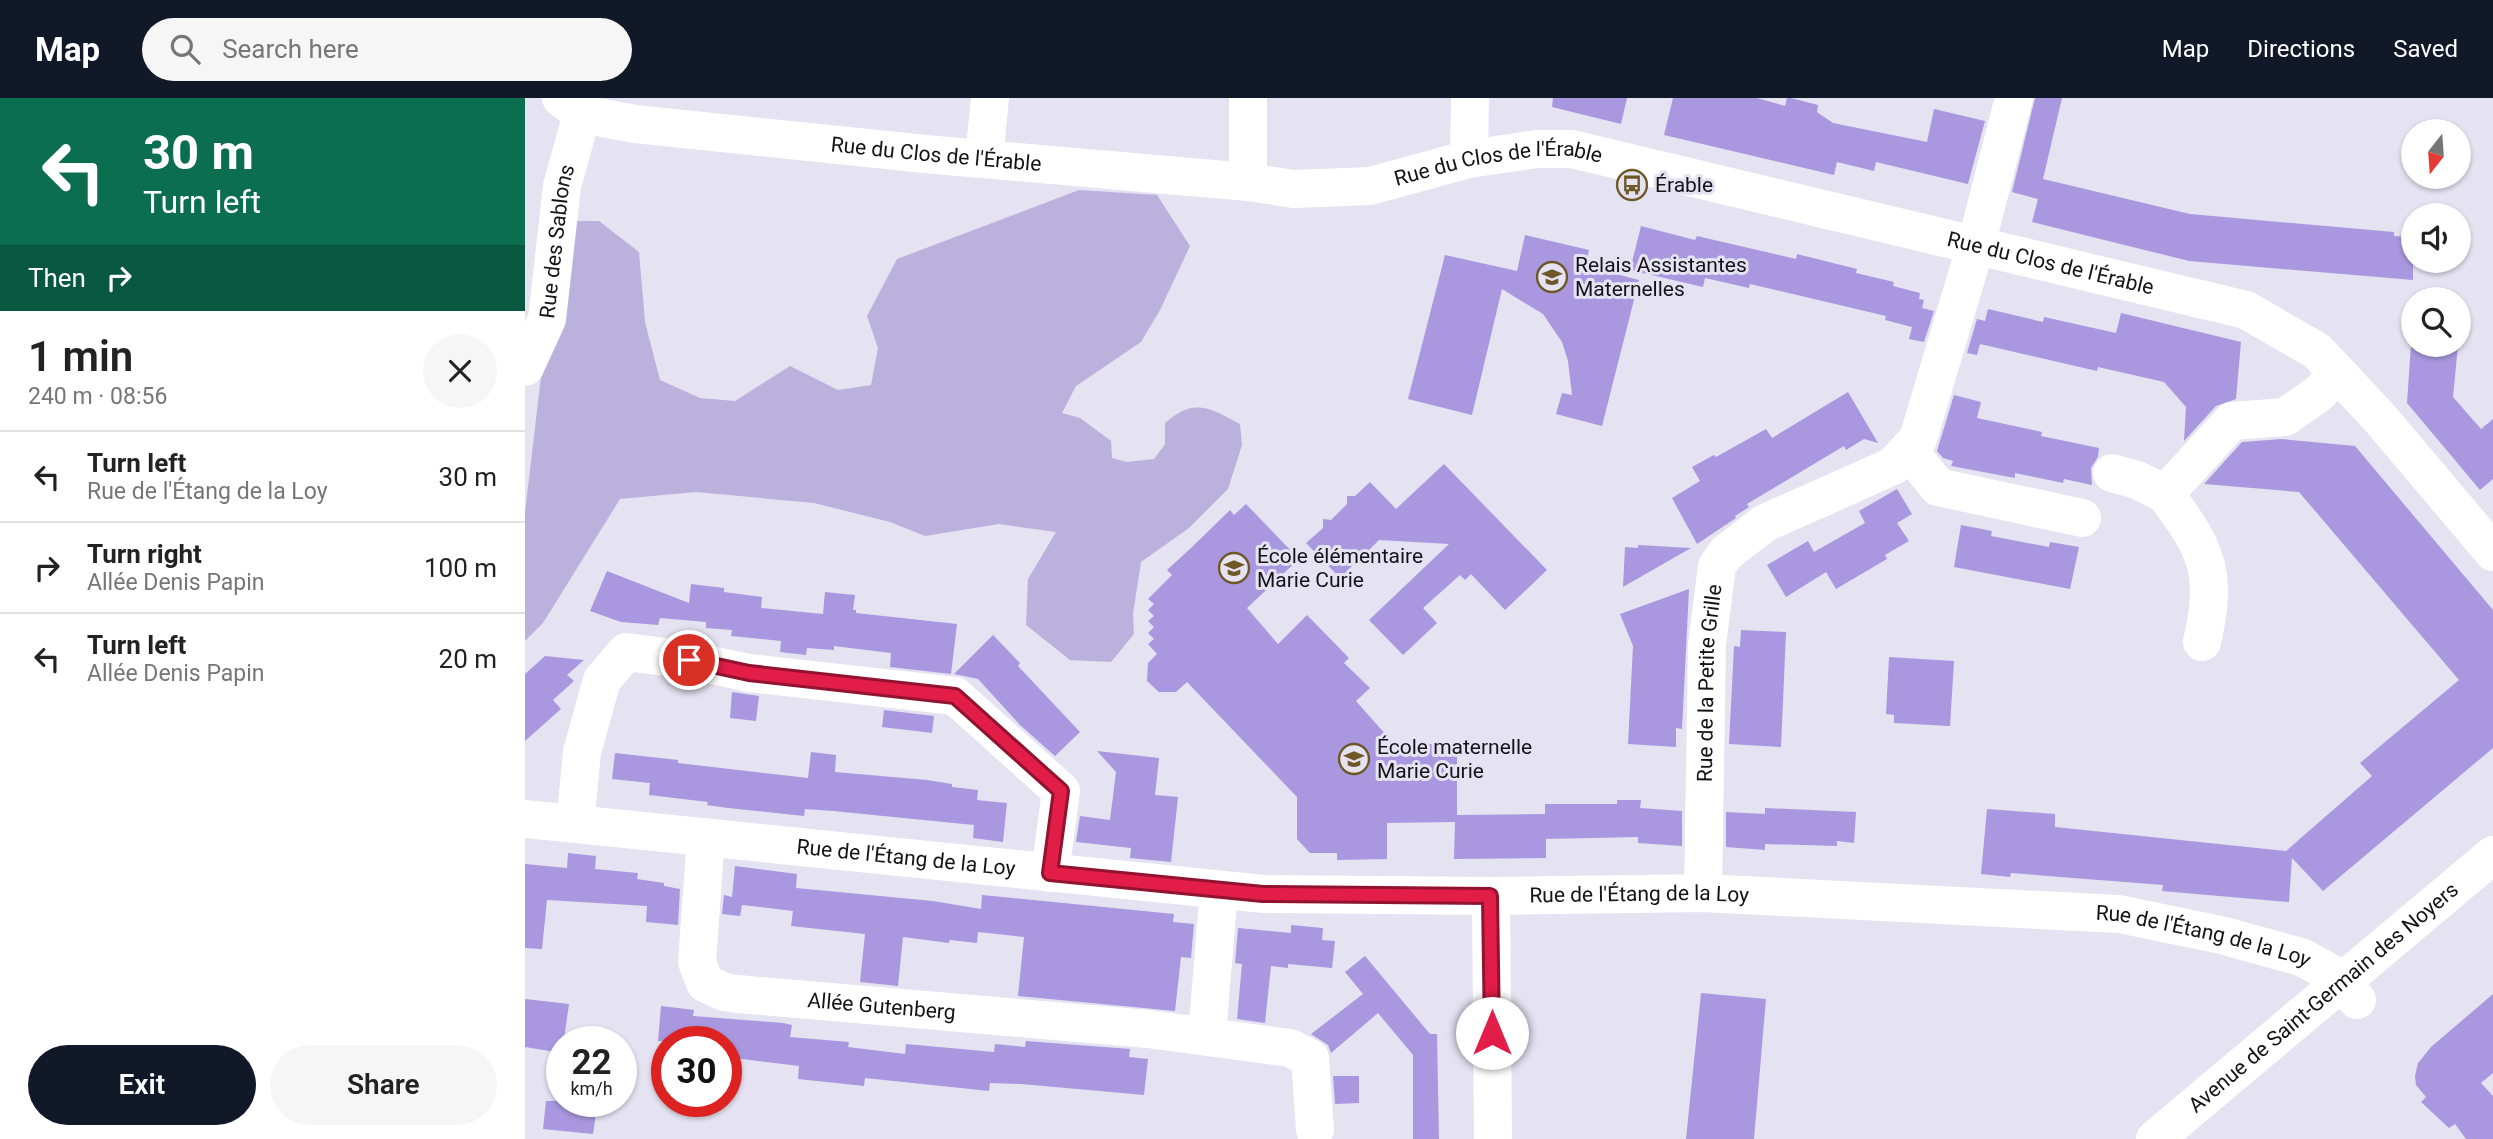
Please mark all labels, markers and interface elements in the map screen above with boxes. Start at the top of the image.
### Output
search box [142,18,632,81]
text: Map [35,30,100,69]
icon: search [166,30,204,68]
text: Search here [222,34,359,64]
text: Map [2162,35,2209,63]
text: Directions [2247,35,2355,63]
text: Saved [2393,35,2458,63]
north arrow [2401,119,2471,189]
map controls [2401,119,2471,357]
text: 30 m [143,124,254,181]
icon: left [28,126,119,217]
street label: Rue du Clos de l'Érable [830,132,1042,176]
street label: Rue du Clos de l'Érable [1392,137,1605,191]
street label: Rue des Sablons [535,162,579,320]
bus stop icon: Érable [1615,168,1649,202]
place label: Érable [1655,173,1713,197]
text: Turn left [143,183,261,221]
button: sound [2401,203,2471,273]
street label: Rue du Clos de l'Érable [1945,227,2156,300]
place label: Relais Assistantes Maternelles [1575,253,1747,301]
icon: right [100,259,138,297]
school or university icon: Relais Assistantes Maternelles [1535,260,1569,294]
text: Then [28,263,86,293]
button: search [2401,287,2471,357]
text: 1 min [28,332,133,381]
button: close [423,334,497,408]
text: 240 m · 08:56 [28,383,167,410]
text: Turn left [87,448,186,478]
icon: left [28,458,66,496]
text: 30 m [439,462,497,492]
text: Rue de l'Étang de la Loy [87,478,328,505]
text: Turn right [87,539,202,569]
place label: École élémentaire Marie Curie [1257,544,1423,592]
icon: right [28,549,66,587]
school or university icon: École élémentaire Marie Curie [1217,551,1251,585]
text: 100 m [424,553,497,583]
text: Allée Denis Papin [87,569,265,596]
street label: Rue de la Petite Grille [1693,583,1727,782]
text: Turn left [87,630,186,660]
pin [659,630,719,690]
icon: left [28,640,66,678]
icon: arrive [670,641,708,679]
text: 20 m [439,644,497,674]
text: Allée Denis Papin [87,660,265,687]
place label: École maternelle Marie Curie [1377,735,1532,783]
school or university icon: École maternelle Marie Curie [1337,742,1371,776]
street label: Rue de l'Étang de la Loy [795,835,1017,881]
street label: Avenue de Saint-Germain des Noyers [2184,877,2463,1118]
street label: Rue de l'Étang de la Loy [1529,881,1750,907]
street label: Rue de l'Étang de la Loy [2095,901,2315,972]
street label: Allée Gutenberg [806,988,957,1025]
position arrow [1455,996,1529,1070]
speed limit sign: 30 [651,1026,742,1117]
text: 22 [571,1042,612,1083]
button: Exit [28,1045,256,1125]
button: Share [270,1045,497,1125]
text: km/h [570,1078,613,1099]

